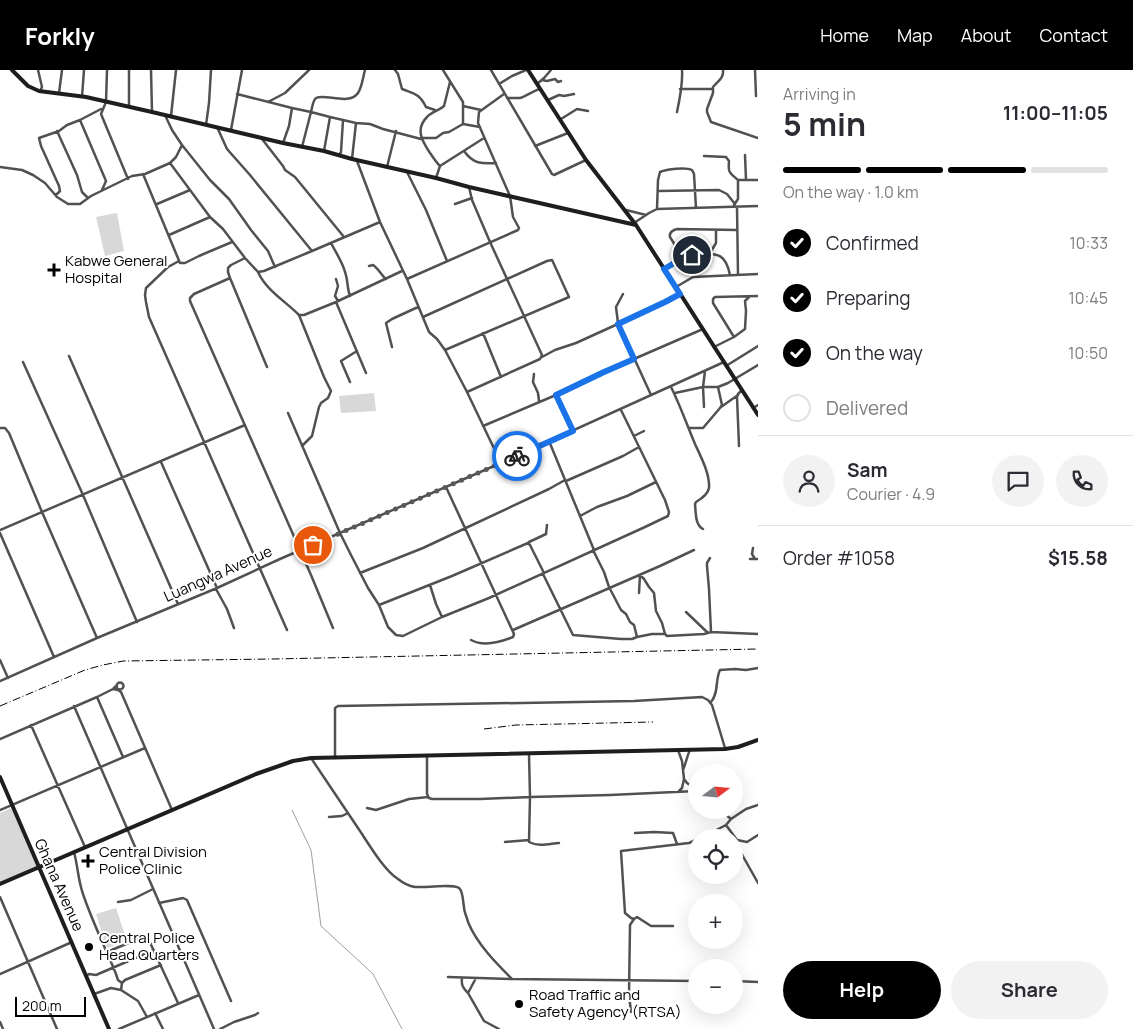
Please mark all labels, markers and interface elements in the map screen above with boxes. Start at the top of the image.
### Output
text: Forkly [25,19,95,52]
text: Home [820,23,869,47]
text: Map [897,23,933,47]
text: About [961,23,1011,47]
text: Contact [1039,23,1108,47]
text: Arriving in [783,83,856,105]
text: 11:00–11:05 [1003,100,1108,126]
text: 5 min [783,102,866,146]
text: On the way · 1.0 km [783,181,919,203]
icon: check [783,229,811,257]
text: Confirmed [826,230,919,256]
text: 10:33 [1070,232,1108,254]
pin [671,234,713,276]
icon: home [678,241,706,269]
place label: Kabwe General Hospital [65,250,167,288]
marker: Kabwe General Hospital [47,263,61,277]
icon: check [783,284,811,312]
text: Preparing [826,285,911,311]
text: 10:45 [1069,287,1108,309]
icon: check [783,339,811,367]
text: On the way [826,340,923,366]
text: 10:50 [1068,342,1108,364]
text: Delivered [826,395,908,421]
courier [492,431,542,481]
icon: bike [503,442,531,470]
button: person [783,455,835,507]
button: chat [992,455,1044,507]
button: phone [1056,455,1108,507]
text: Sam [847,457,888,483]
text: Courier · 4.9 [847,483,935,505]
pin [292,524,334,566]
icon: bag [299,531,327,559]
street label: Luangwa Avenue [160,540,275,607]
text: Order #1058 [783,545,895,571]
text: $15.58 [1048,545,1108,571]
north arrow [688,764,742,819]
map controls [688,764,743,1014]
button: locate [688,829,743,884]
street label: Ghana Avenue [30,835,89,935]
place label: Central Division Police Clinic [99,841,207,879]
marker: Central Division Police Clinic [81,854,95,868]
button: + [688,894,743,949]
place label: Central Police Head Quarters [99,927,199,965]
marker: Central Police Head Quarters [83,941,95,953]
button: − [688,959,743,1014]
button: Help [783,961,941,1019]
button: Share [951,961,1108,1019]
place label: Road Traffic and Safety Agency (RTSA) [529,984,682,1022]
scale bar [15,994,86,1017]
text: 200 m [22,996,62,1015]
marker: Road Traffic and Safety Agency (RTSA) [513,998,525,1010]

